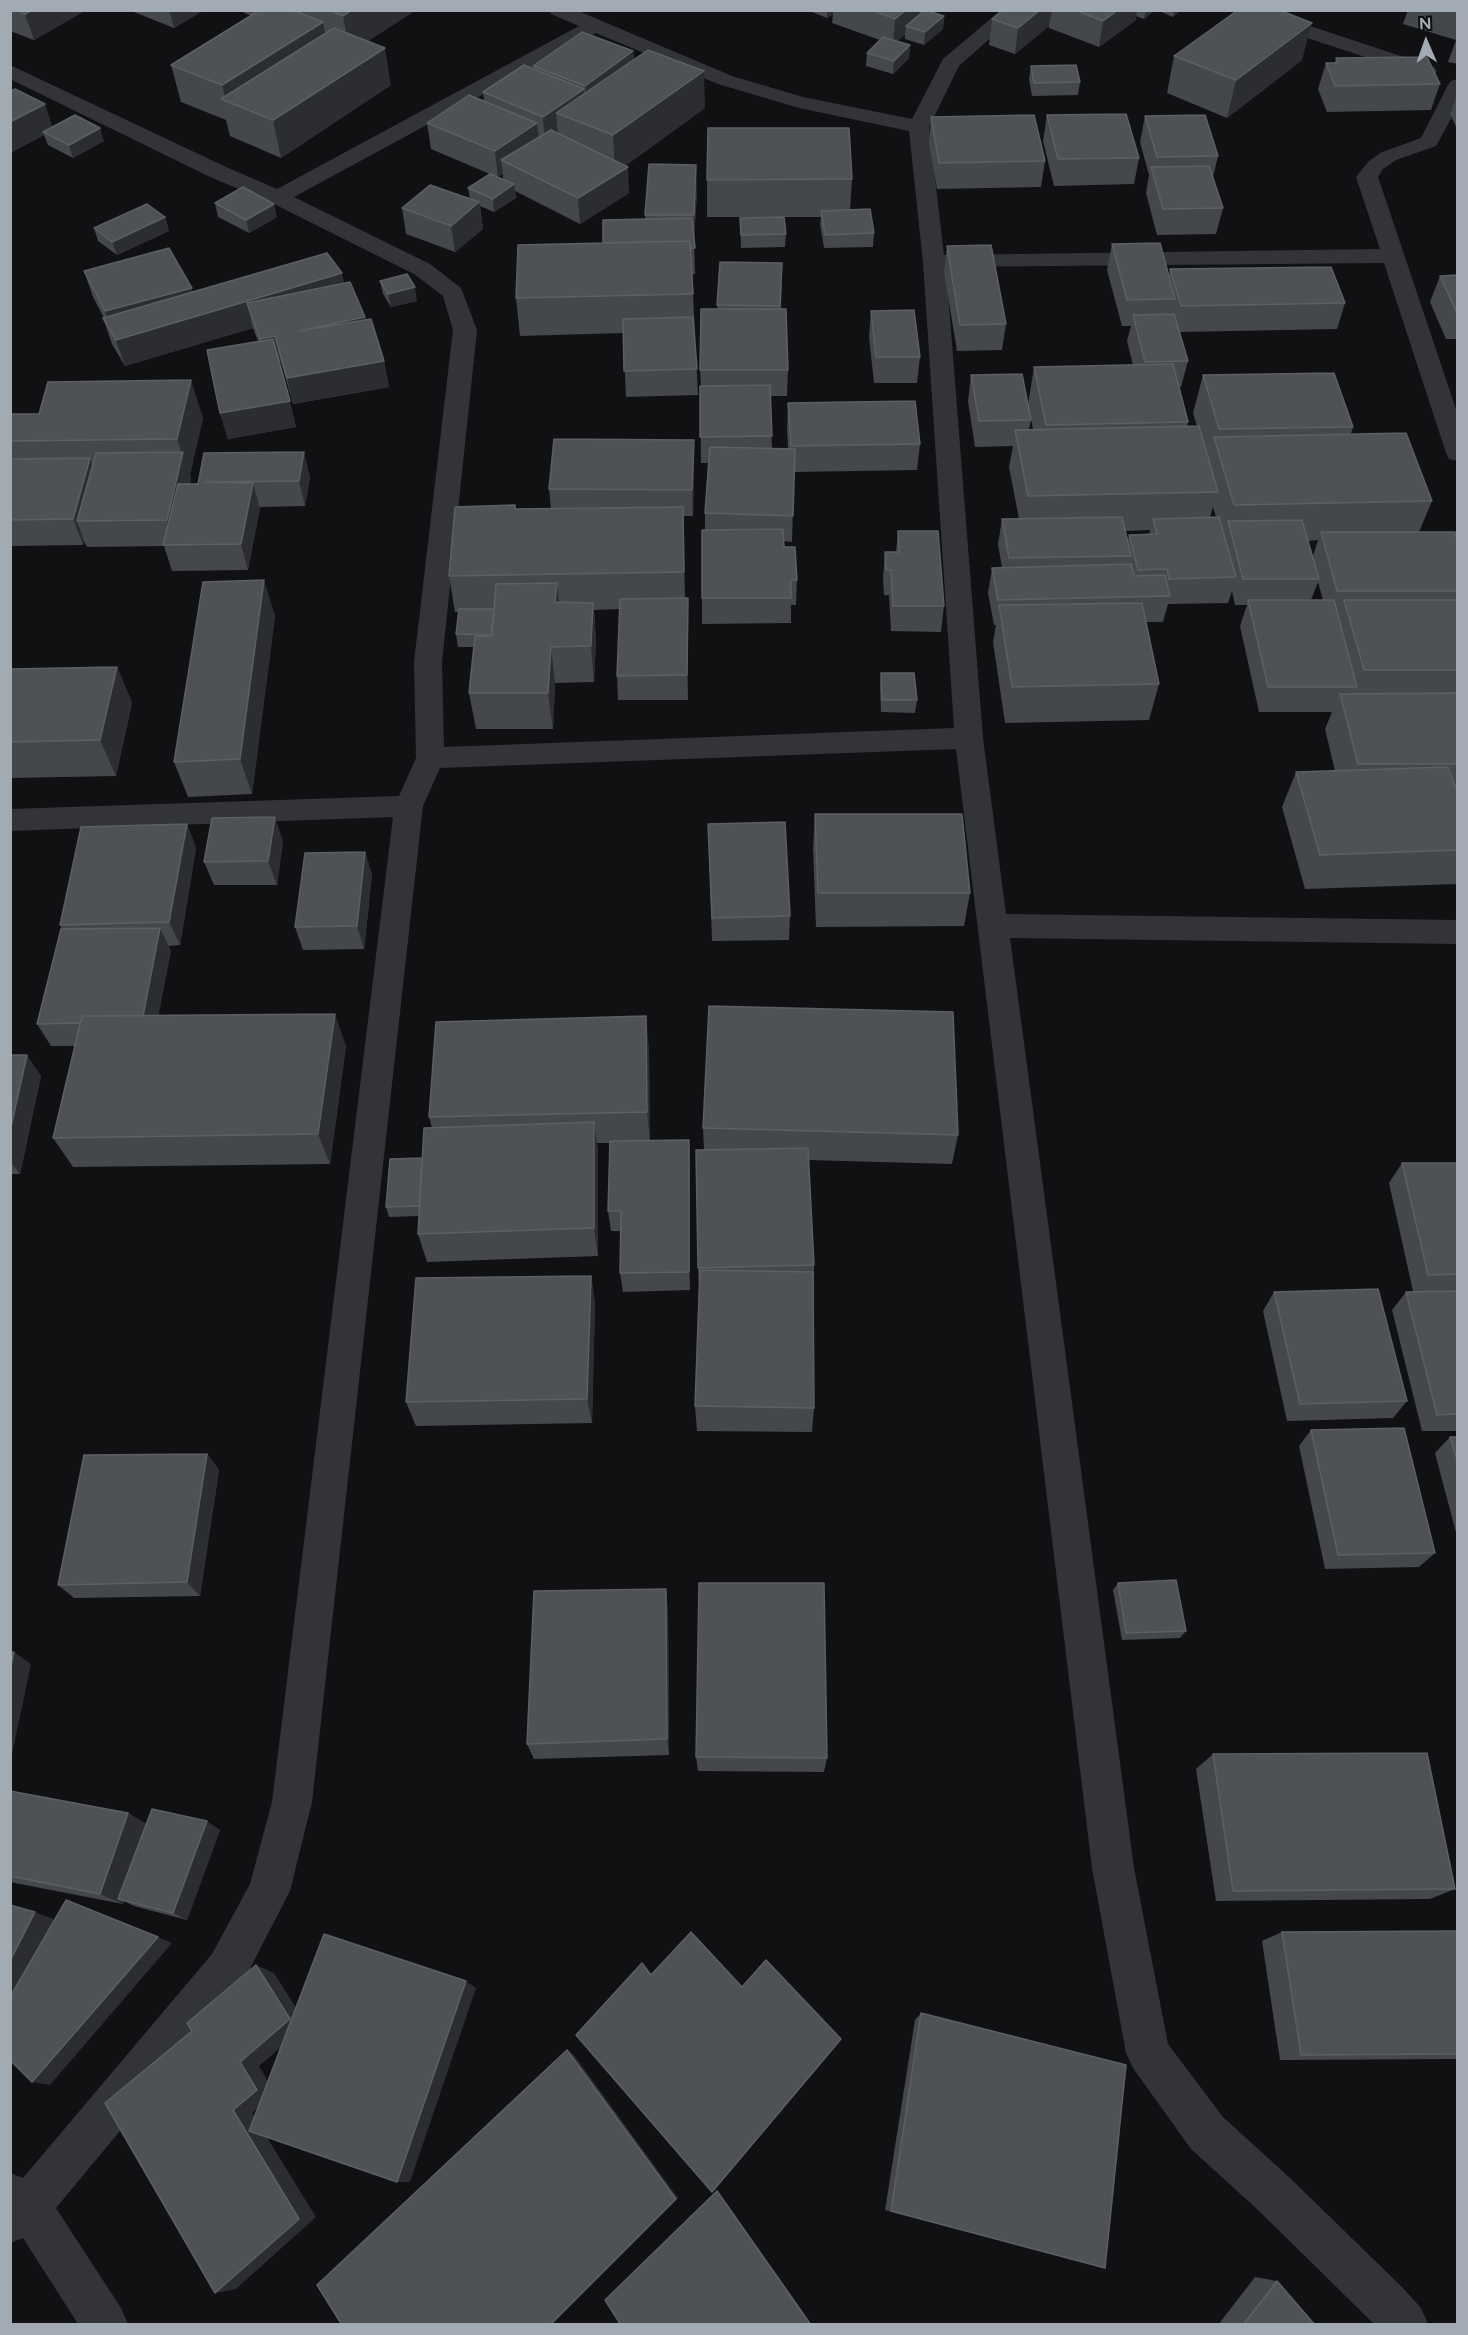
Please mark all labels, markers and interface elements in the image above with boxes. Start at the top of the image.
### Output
north arrow [1396,12,1456,72]
text: N [1419,14,1432,33]

